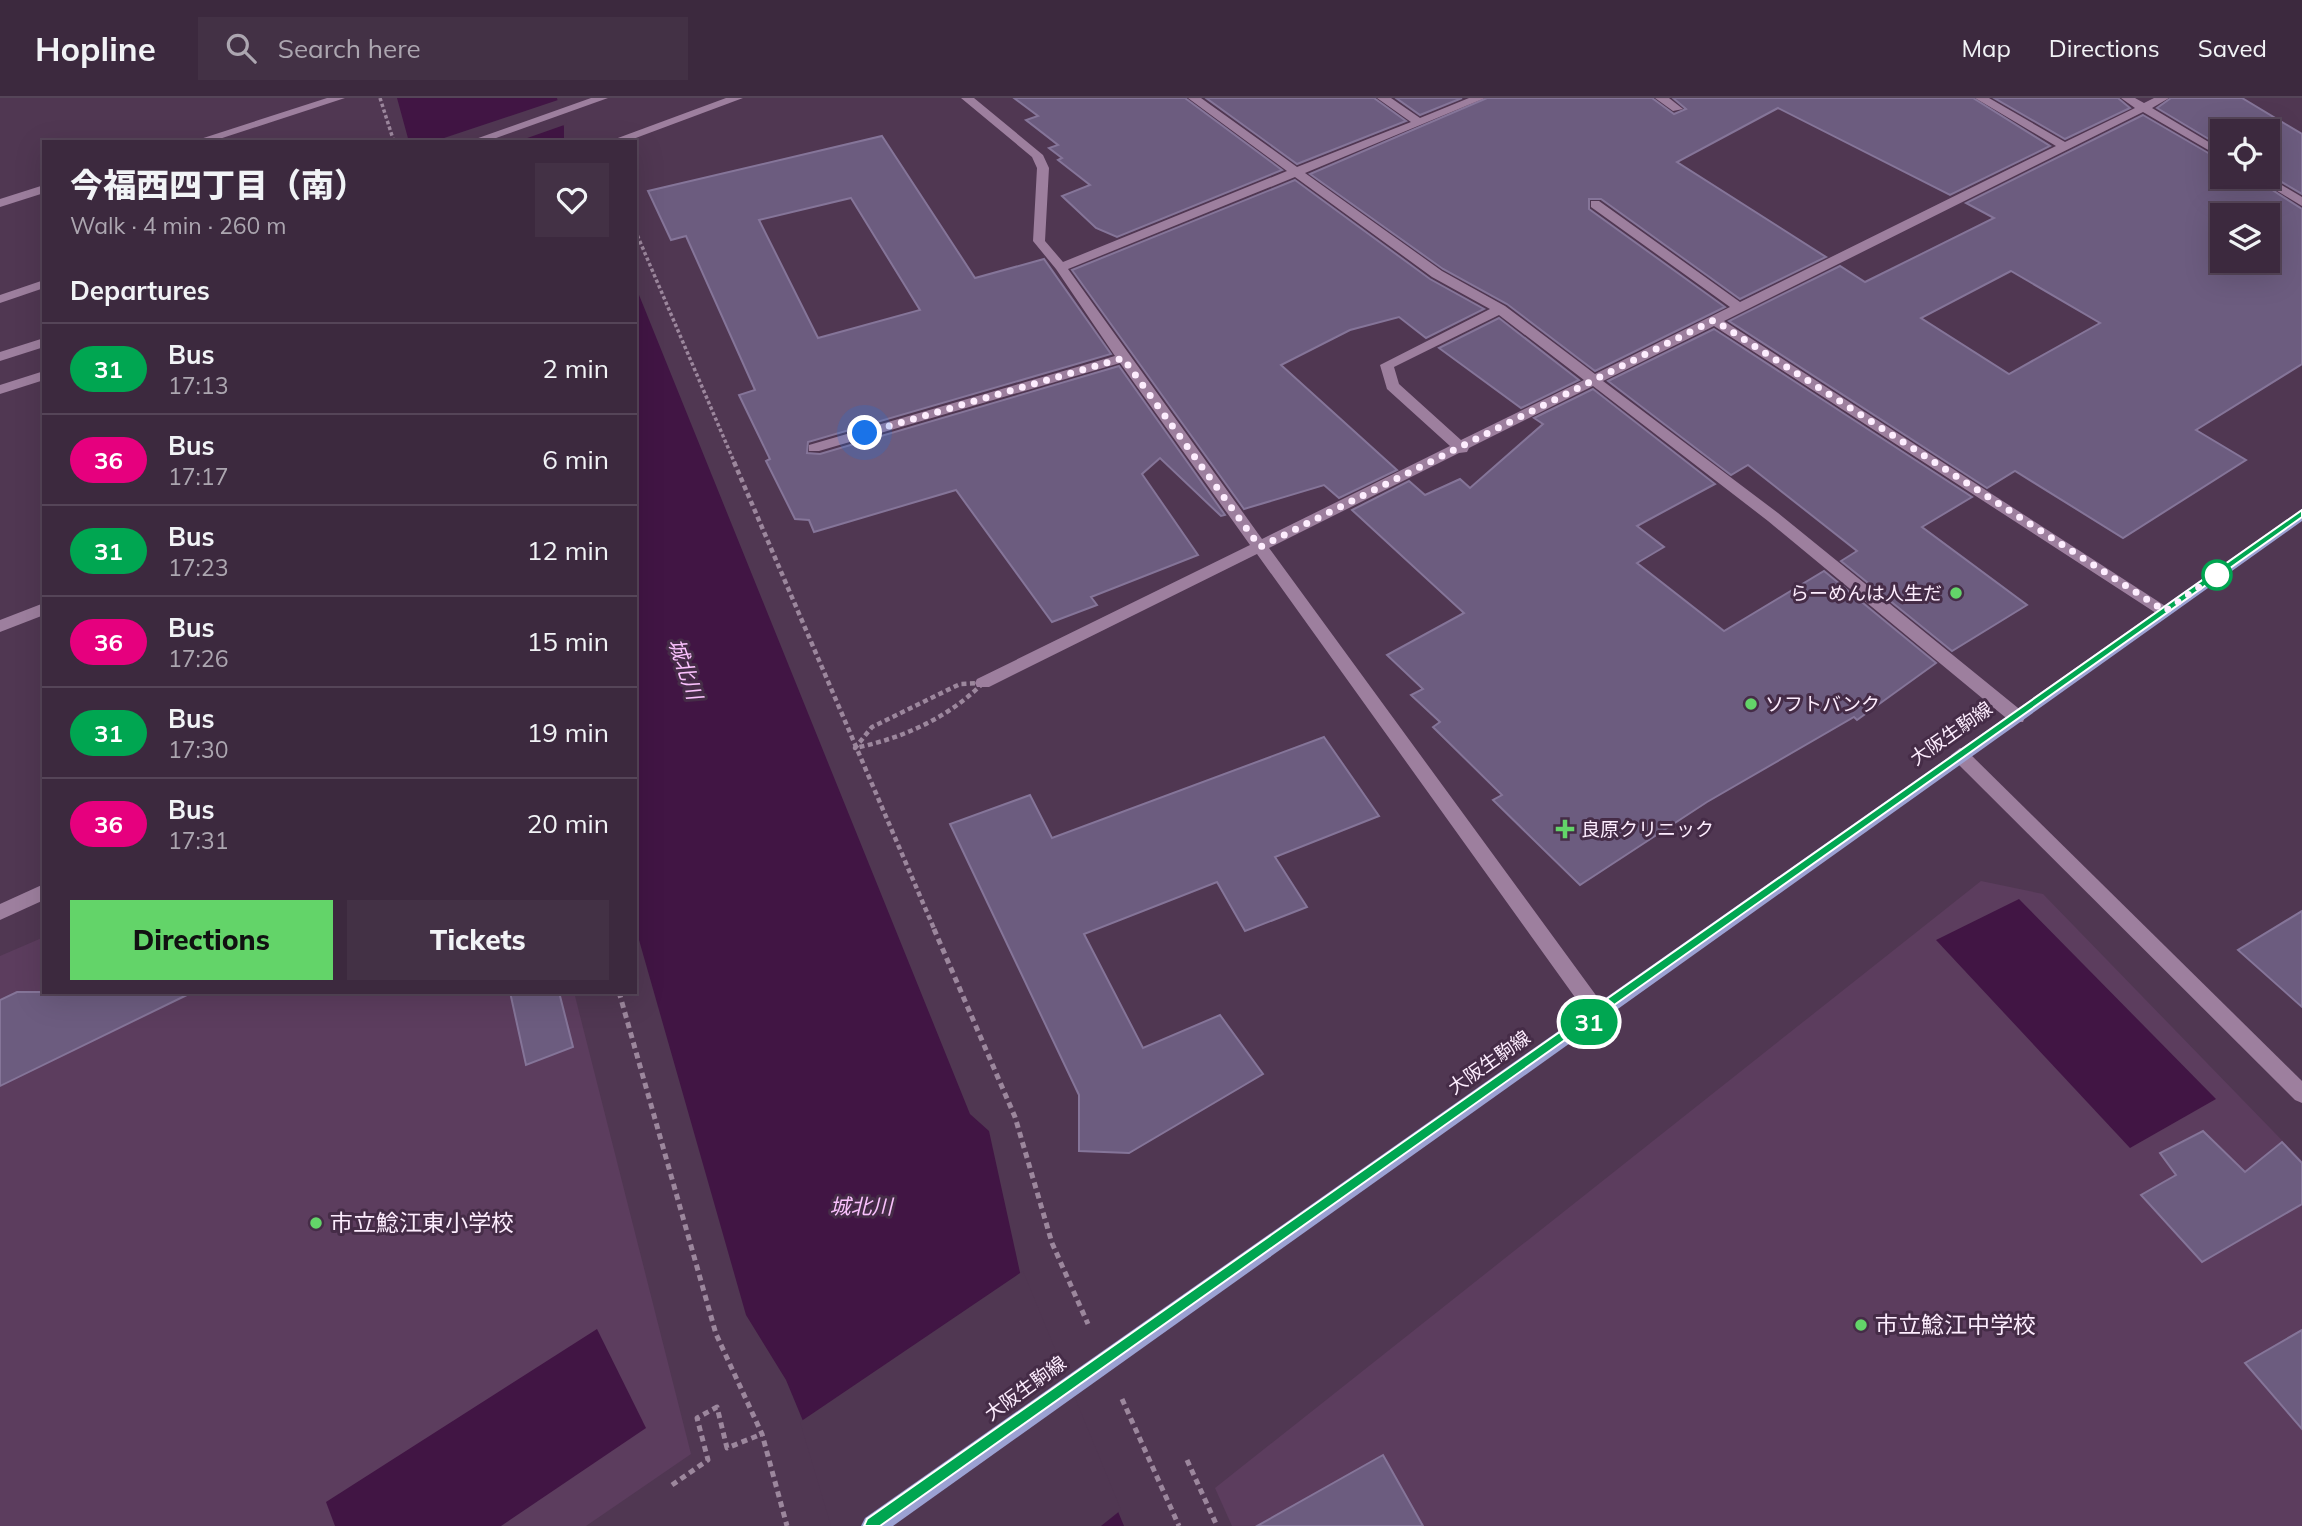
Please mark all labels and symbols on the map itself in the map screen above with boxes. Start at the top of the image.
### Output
your location [847,415,882,450]
unlabelled marker [2202,560,2232,590]
place label: らーめんは人生だ [1790,581,1942,605]
marker: らーめんは人生だ [1948,585,1964,601]
water label: 城北川 [663,635,709,705]
place label: ソフトバンク [1765,692,1880,716]
marker: ソフトバンク [1743,696,1759,712]
street label: 大阪生駒線 [1905,696,1997,770]
place label: 良原クリニック [1581,817,1714,841]
marker: 良原クリニック [1555,819,1575,839]
line badge: 31 [1558,999,1620,1045]
street label: 大阪生駒線 [1443,1025,1535,1099]
water label: 城北川 [830,1193,894,1219]
place label: 市立鯰江東小学校 [330,1208,514,1237]
marker: 市立鯰江東小学校 [308,1215,324,1231]
place label: 市立鯰江中学校 [1875,1310,2036,1339]
marker: 市立鯰江中学校 [1853,1317,1869,1333]
street label: 大阪生駒線 [980,1350,1070,1426]

